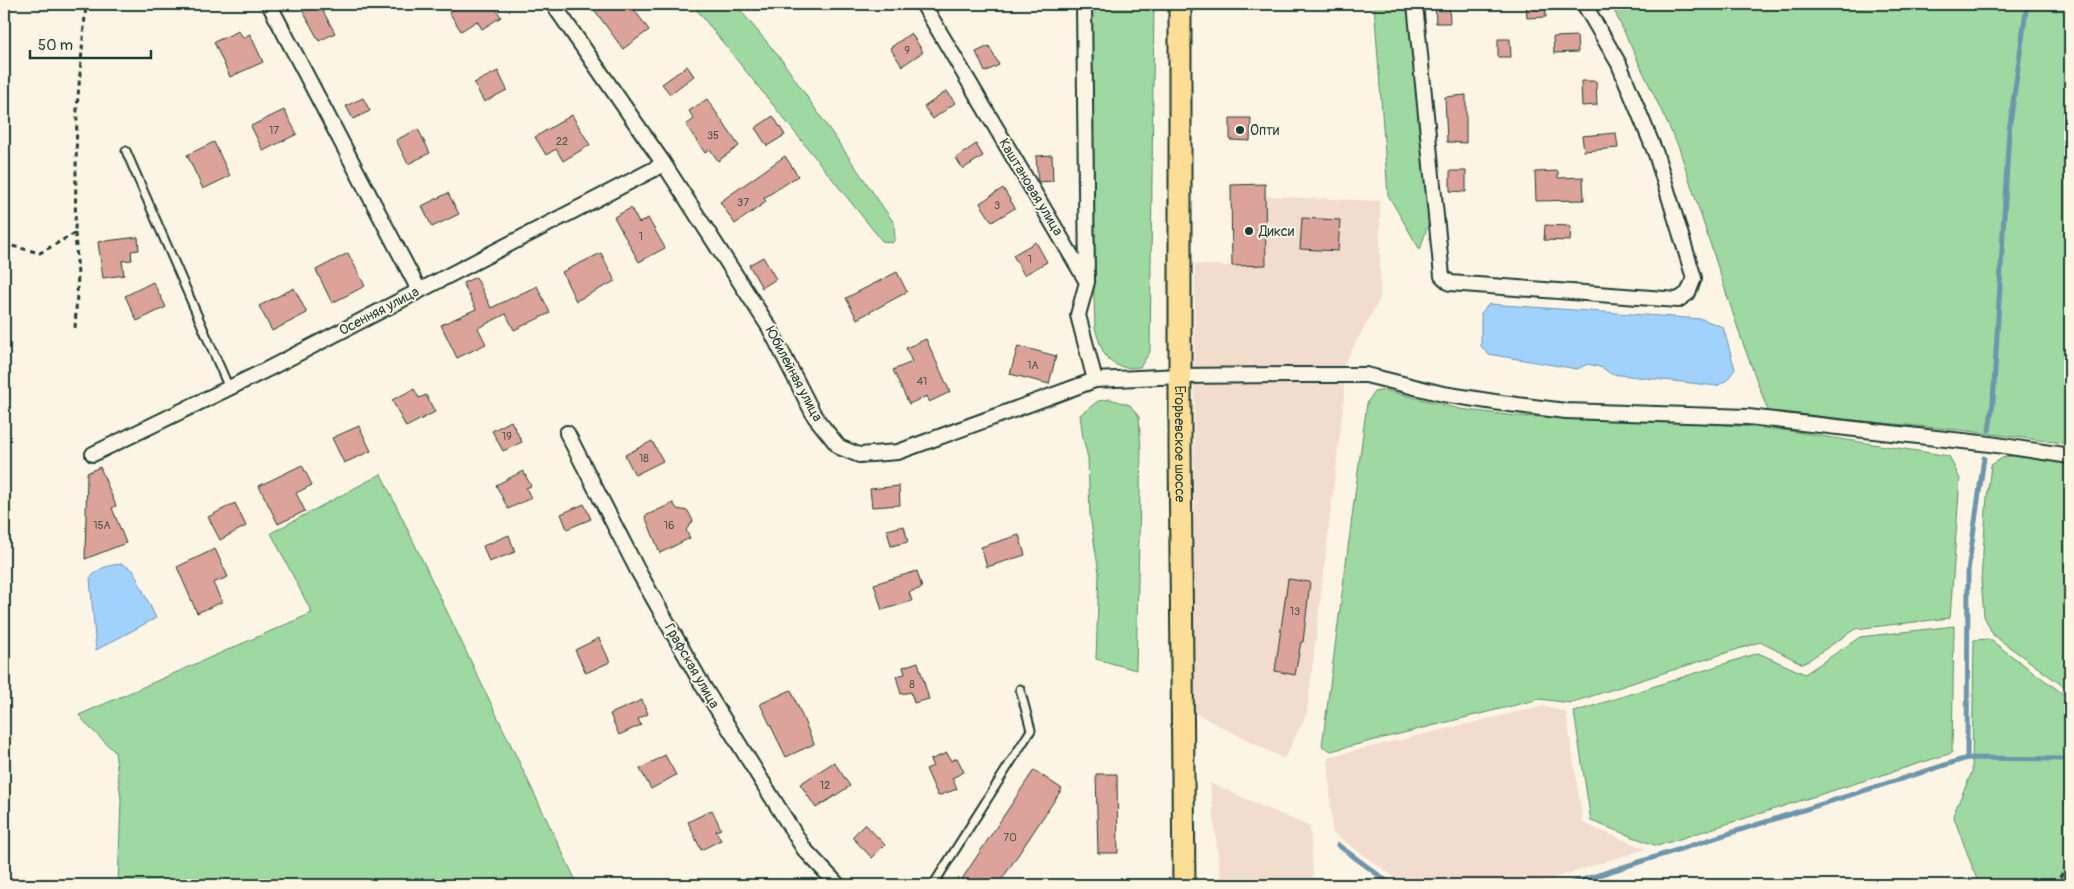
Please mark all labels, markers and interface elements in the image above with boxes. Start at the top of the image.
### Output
scale bar [30,28,151,60]
text: 50 m [38,36,73,55]
house number: 9 [904,44,910,57]
place label: Опти [1250,122,1279,139]
house number: 17 [269,124,279,137]
marker: Опти [1234,124,1246,136]
house number: 35 [707,129,719,142]
house number: 22 [556,135,568,148]
street label: Каштановая улица [995,135,1067,239]
house number: 37 [737,196,749,209]
house number: 3 [994,199,1000,212]
place label: Дикси [1258,223,1294,240]
marker: Дикси [1243,225,1255,237]
house number: 1 [639,230,643,243]
house number: 1 [1028,253,1032,266]
street label: Осенняя улица [336,283,422,339]
street label: Юбилейная улица [762,324,826,424]
house number: 1А [1027,359,1039,372]
house number: 41 [917,375,927,388]
street label: Егорьевское шоссе [1171,386,1189,503]
house number: 19 [502,430,512,443]
house number: 18 [639,452,649,465]
house number: 15А [93,519,111,532]
house number: 16 [664,519,674,532]
house number: 13 [1290,605,1300,618]
street label: Графская улица [661,621,723,711]
house number: 8 [909,678,915,691]
house number: 12 [820,779,830,792]
house number: 70 [1003,831,1017,844]

